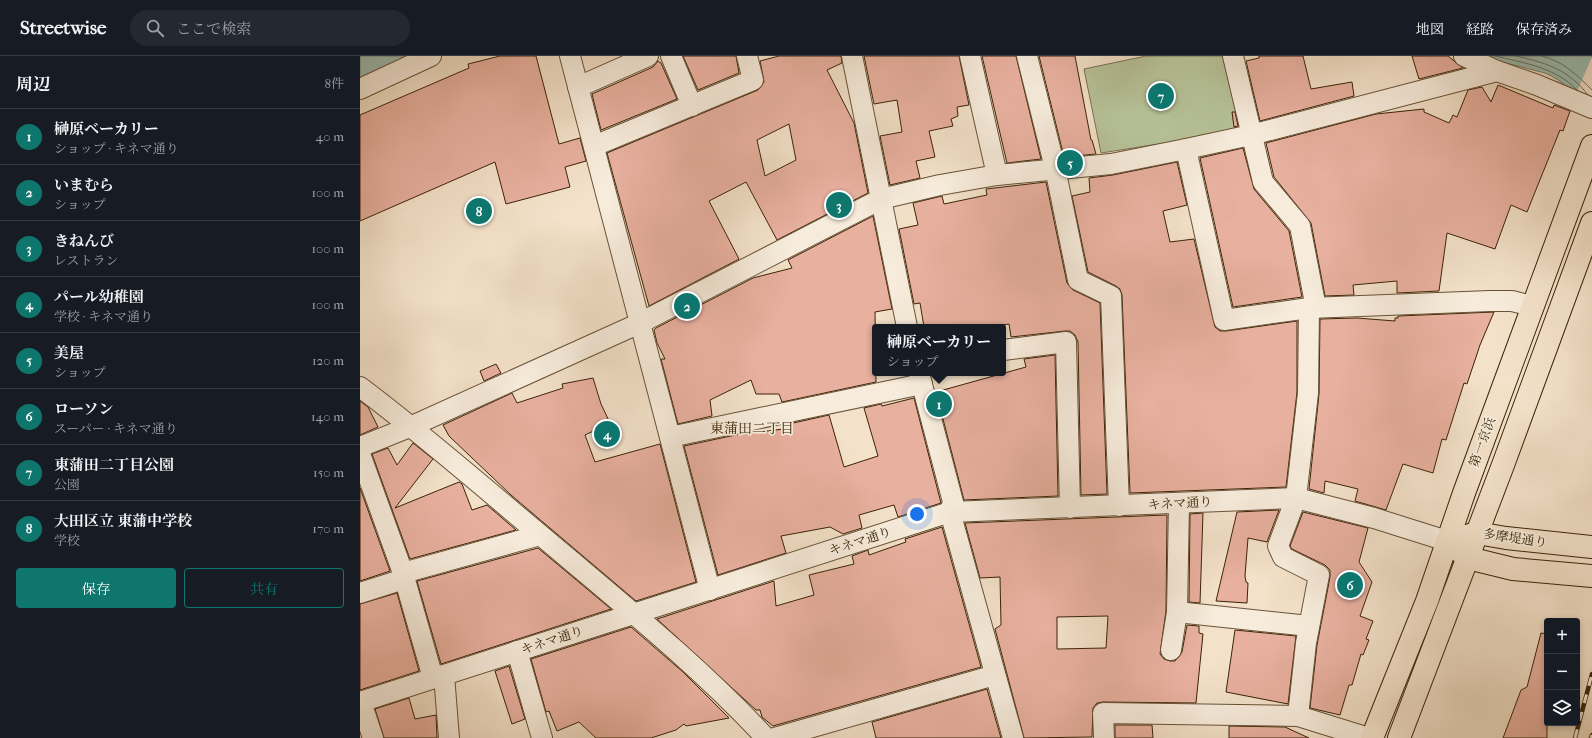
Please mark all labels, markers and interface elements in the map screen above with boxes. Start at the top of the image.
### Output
search box [130,10,410,46]
text: Streetwise [20,17,106,39]
icon: search [144,17,166,39]
text: ここで検索 [176,20,251,38]
text: 地図 [1416,21,1444,38]
text: 経路 [1466,21,1494,38]
text: 保存済み [1516,21,1572,38]
text: 周辺 [16,74,50,94]
text: 8件 [324,76,344,91]
pin: 7 [1148,81,1174,111]
text: 榊原ベーカリー [54,120,159,138]
text: 1 [27,129,31,144]
text: 40 m [316,129,344,144]
text: ショップ · キネマ通り [54,141,179,156]
pin: 5 [1057,148,1083,178]
text: いまむら [54,176,114,194]
text: 2 [26,185,32,200]
text: 100 m [311,185,344,200]
pin: 3 [826,190,852,220]
pin: 8 [466,196,492,226]
text: ショップ [54,197,106,212]
text: きねんび [54,232,114,250]
text: 3 [26,241,32,256]
text: 100 m [311,241,344,256]
text: レストラン [54,253,119,268]
text: パール幼稚園 [54,288,144,306]
pin: 2 [674,291,700,321]
text: 4 [25,297,33,312]
text: 100 m [311,297,344,312]
text: 学校 · キネマ通り [54,309,153,324]
popup [872,324,1006,376]
text: 榊原ベーカリー [887,333,991,351]
text: 美屋 [54,344,84,362]
text: 5 [26,353,32,368]
text: 120 m [312,353,344,368]
text: ショップ [887,354,938,369]
text: ショップ [54,365,106,380]
pin: 1 [926,389,952,419]
text: ローソン [54,400,113,418]
text: 6 [25,409,33,424]
text: 140 m [311,409,344,424]
street label: 第一京浜 [1466,415,1498,469]
pin: 4 [594,419,620,449]
district label: 東蒲田二丁目 [710,420,794,437]
text: スーパー · キネマ通り [54,421,178,436]
text: 東蒲田二丁目公園 [54,456,174,474]
text: 7 [26,465,32,480]
text: 150 m [313,465,344,480]
text: 公園 [54,477,80,492]
street label: キネマ通り [1147,494,1213,512]
your location [907,504,927,524]
text: 大田区立 東蒲中学校 [54,512,192,530]
text: 8 [26,521,32,536]
text: 170 m [312,521,344,536]
street label: キネマ通り [827,524,893,558]
street label: 多摩堤通り [1482,526,1548,550]
text: 学校 [54,533,80,548]
button: 保存 [16,568,176,608]
button: 共有 [184,568,344,608]
pin: 6 [1337,570,1363,600]
map controls [1544,618,1580,726]
button: + [1544,618,1580,654]
street label: キネマ通り [519,623,585,657]
button: − [1544,654,1580,690]
button: layers [1544,690,1580,726]

